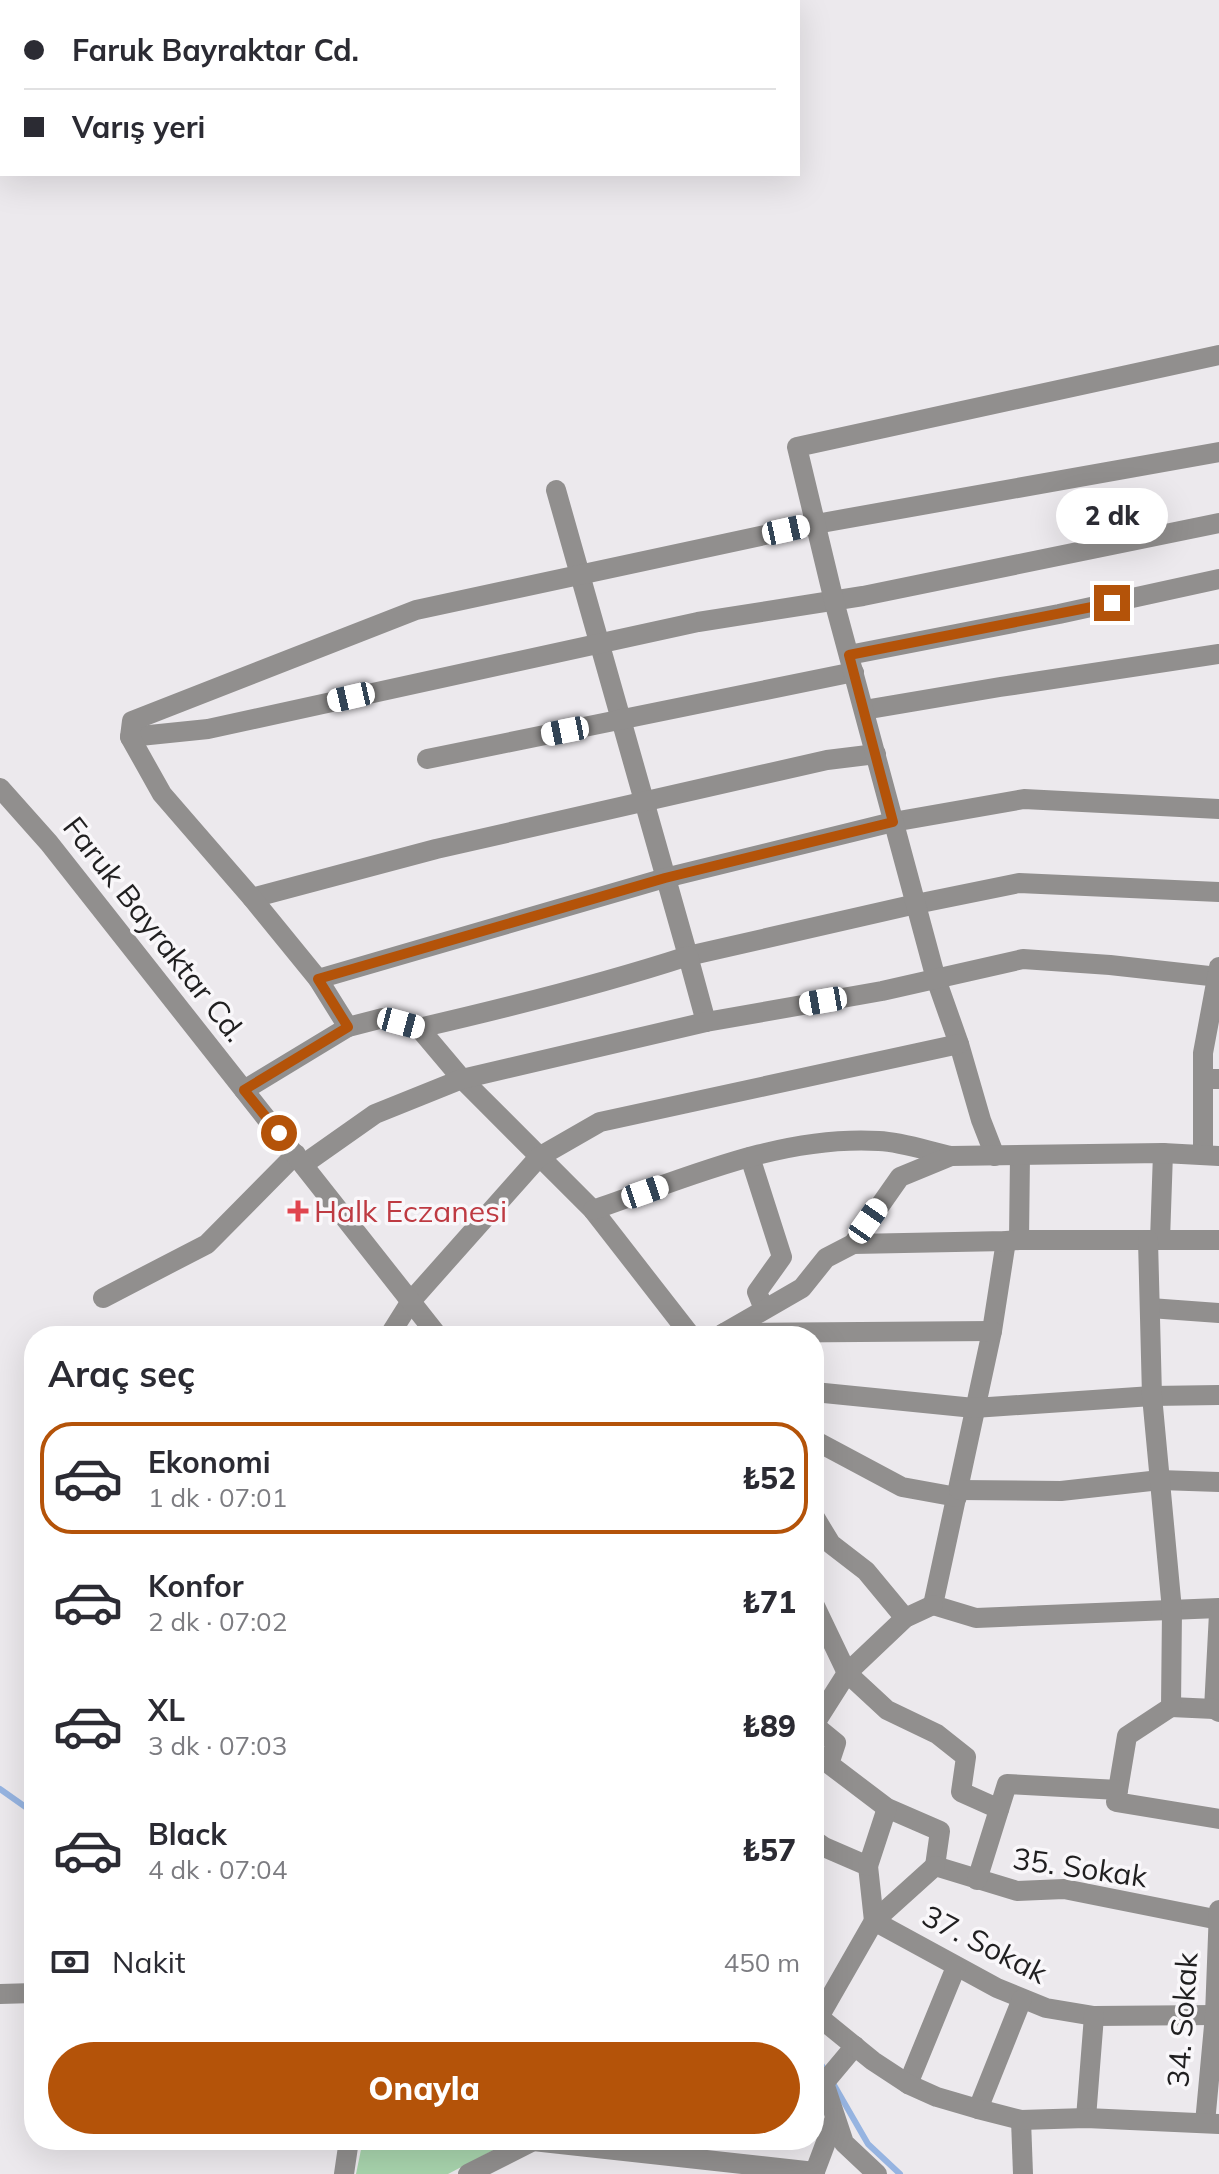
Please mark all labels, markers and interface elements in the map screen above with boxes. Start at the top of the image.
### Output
text: Faruk Bayraktar Cd. [72,31,359,69]
text: Varış yeri [72,108,205,146]
callout: 2 dk [1056,487,1168,543]
text: 2 dk [1085,499,1139,532]
car [760,513,812,547]
route end [1094,585,1130,621]
car [325,680,377,714]
car [539,715,591,747]
street label: Faruk Bayraktar Cd. [55,809,255,1049]
car [797,985,849,1017]
car [375,1005,427,1041]
route start [261,1115,297,1151]
car [618,1173,672,1211]
place label: Halk Eczanesi [314,1192,507,1230]
car [844,1194,892,1248]
marker: Halk Eczanesi [289,1202,307,1220]
text: Araç seç [48,1351,195,1396]
icon: car [52,1442,124,1514]
text: Ekonomi [148,1443,271,1481]
text: ₺52 [742,1459,796,1497]
text: 1 dk · 07:01 [148,1481,287,1514]
icon: car [52,1566,124,1638]
text: Konfor [148,1567,244,1605]
text: ₺71 [742,1583,796,1621]
text: 2 dk · 07:02 [148,1605,287,1638]
icon: car [52,1690,124,1762]
text: XL [148,1691,185,1729]
text: ₺89 [742,1707,796,1745]
text: 3 dk · 07:03 [148,1729,287,1762]
icon: car [52,1814,124,1886]
text: Black [148,1815,227,1853]
text: ₺57 [742,1831,796,1869]
street label: 35. Sokak [1010,1839,1150,1895]
text: 4 dk · 07:04 [148,1853,287,1886]
street label: 37. Sokak [916,1896,1054,1992]
icon: cash [48,1940,92,1984]
text: Nakit [112,1943,186,1981]
text: 450 m [724,1946,800,1979]
street label: 34. Sokak [1158,1951,1206,2089]
button: Onayla [48,2042,800,2134]

